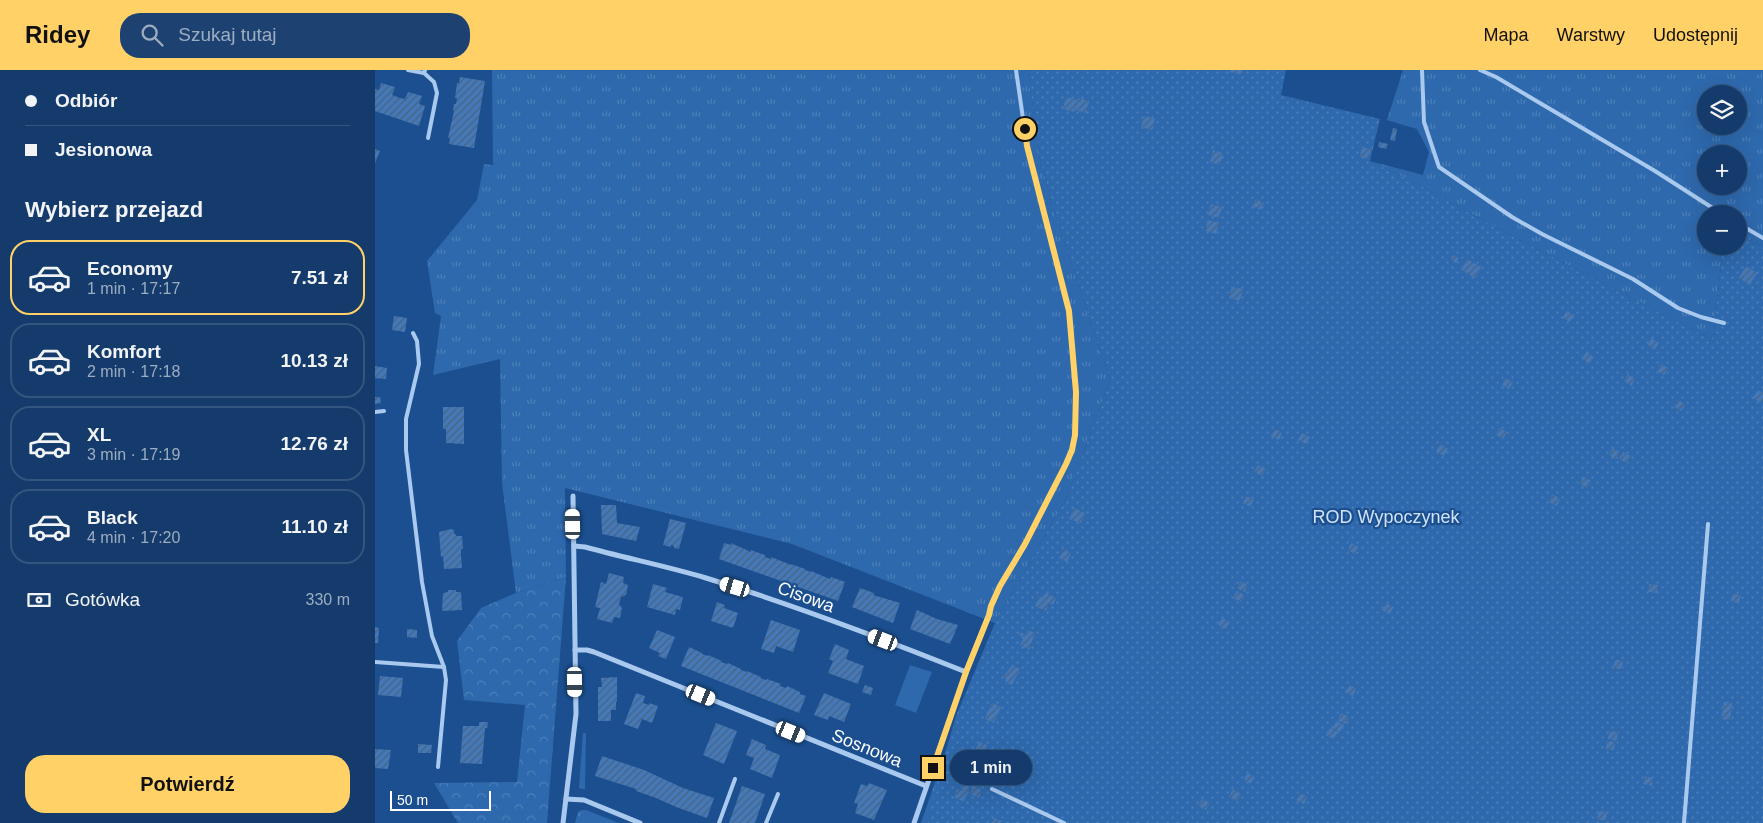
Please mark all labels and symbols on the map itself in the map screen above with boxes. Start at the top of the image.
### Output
route start [1014,118,1036,140]
park label: ROD Wypoczynek [1313,507,1460,527]
car [565,509,580,539]
car [718,575,751,599]
street label: Cisowa [775,578,838,617]
car [866,628,899,652]
car [567,667,582,697]
car [684,682,717,708]
car [774,719,807,745]
street label: Sosnowa [829,725,906,772]
callout: 1 min [951,750,1033,786]
route end [922,757,944,779]
scale bar [390,788,491,811]

